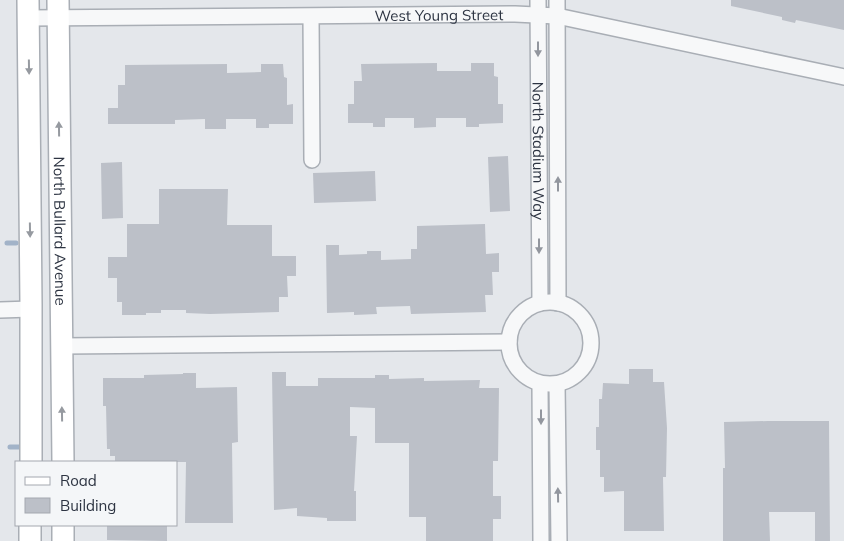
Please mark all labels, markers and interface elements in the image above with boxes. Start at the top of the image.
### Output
street label: West Young Street [374,5,504,25]
one-way arrow [534,41,542,57]
one-way arrow [25,59,33,75]
street label: North Stadium Way [529,82,549,220]
one-way arrow [55,120,63,136]
street label: North Bullard Avenue [50,156,71,306]
one-way arrow [554,176,562,192]
one-way arrow [27,222,35,238]
one-way arrow [535,238,543,254]
one-way arrow [58,405,66,421]
one-way arrow [537,409,545,425]
legend [15,461,178,526]
text: Road [60,471,97,490]
one-way arrow [554,487,562,503]
text: Building [60,496,116,515]

